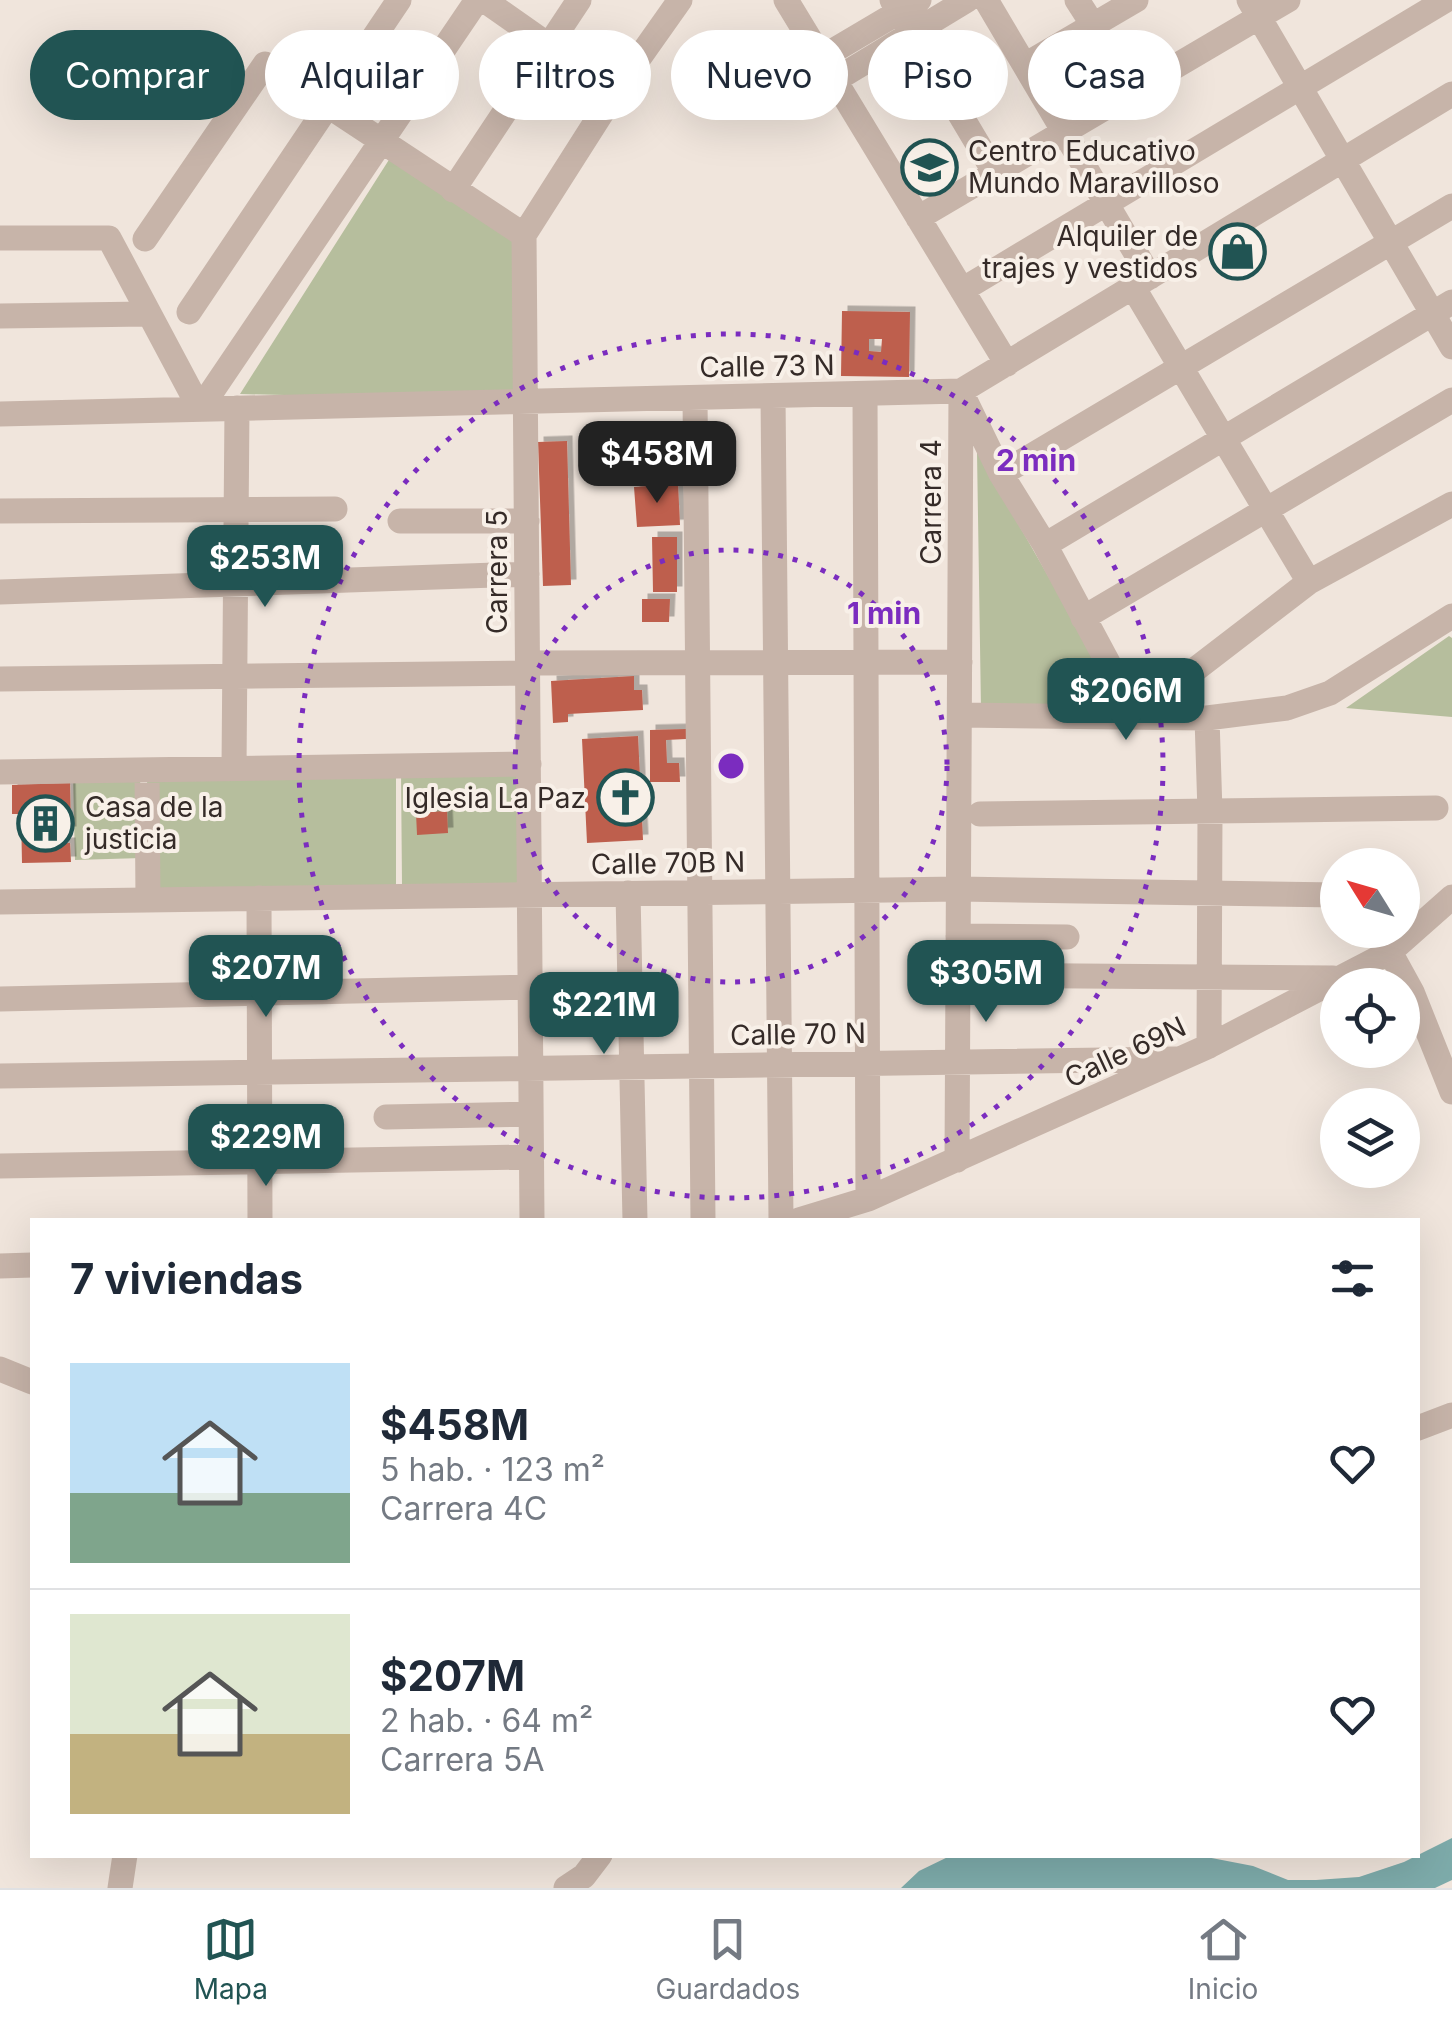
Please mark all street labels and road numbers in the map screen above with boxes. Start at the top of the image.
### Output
street label: Calle 73 N [699,348,835,384]
street label: Carrera 4 [914,439,948,565]
street label: Carrera 5 [480,510,514,634]
street label: Calle 70B N [591,845,745,881]
street label: Calle 69N [1059,1009,1191,1095]
street label: Calle 70 N [730,1016,866,1052]

